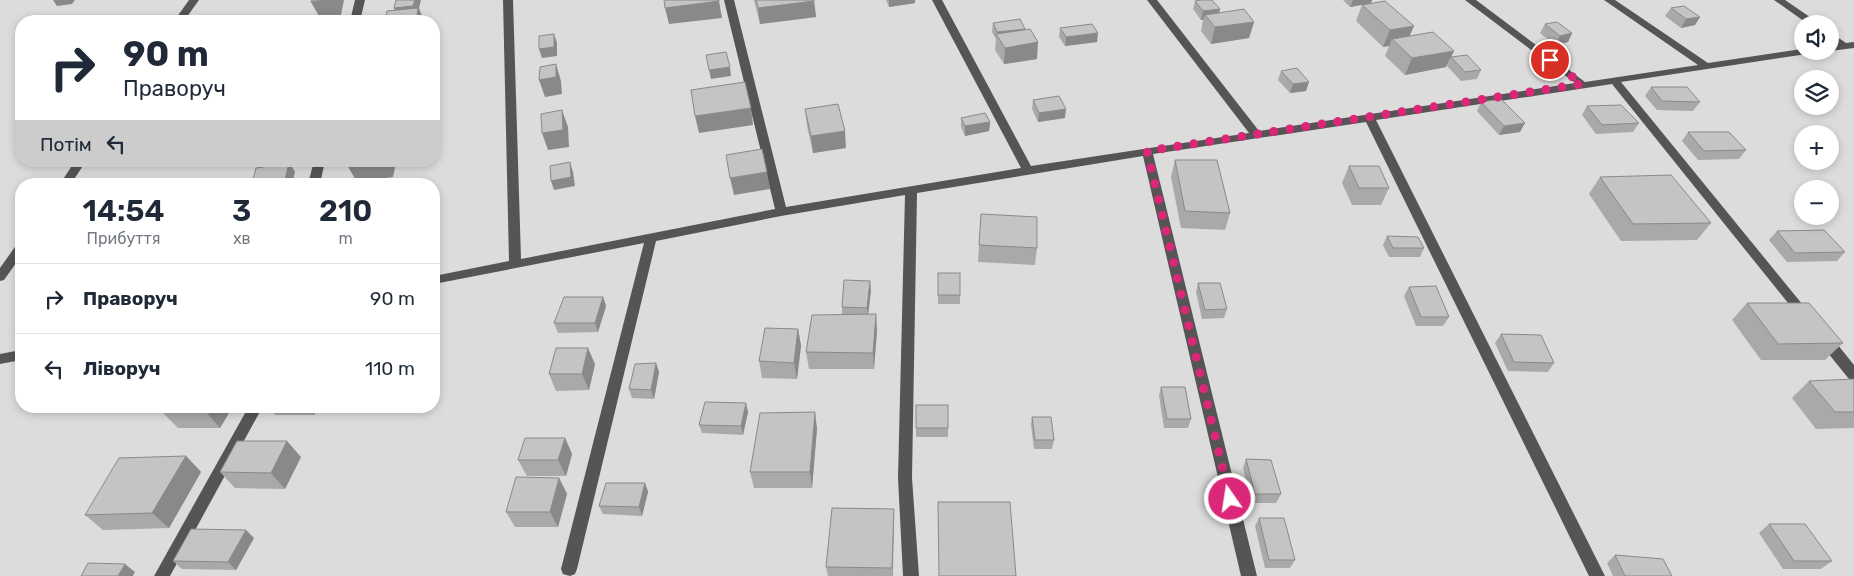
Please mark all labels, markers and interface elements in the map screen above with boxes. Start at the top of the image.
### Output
map controls [1794,15,1839,225]
button: sound [1794,15,1839,60]
text: 90 m [123,33,209,75]
icon: right [40,35,105,100]
pin [1529,39,1571,81]
icon: arrive [1536,46,1564,74]
button: layers [1794,70,1839,115]
text: Праворуч [123,75,226,102]
button: + [1794,125,1839,170]
icon: left [102,130,130,158]
text: Потім [40,133,92,156]
button: − [1794,180,1839,225]
text: 14:54 [83,193,164,229]
text: 3 [232,193,251,229]
text: 210 [319,193,372,229]
text: Прибуття [87,229,160,248]
text: хв [233,229,251,248]
text: m [339,229,353,248]
icon: right [40,285,68,313]
text: Праворуч [83,287,178,310]
text: 90 m [370,287,415,310]
icon: left [40,355,68,383]
text: Ліворуч [83,357,160,380]
text: 110 m [365,357,415,380]
position arrow [1203,472,1255,524]

